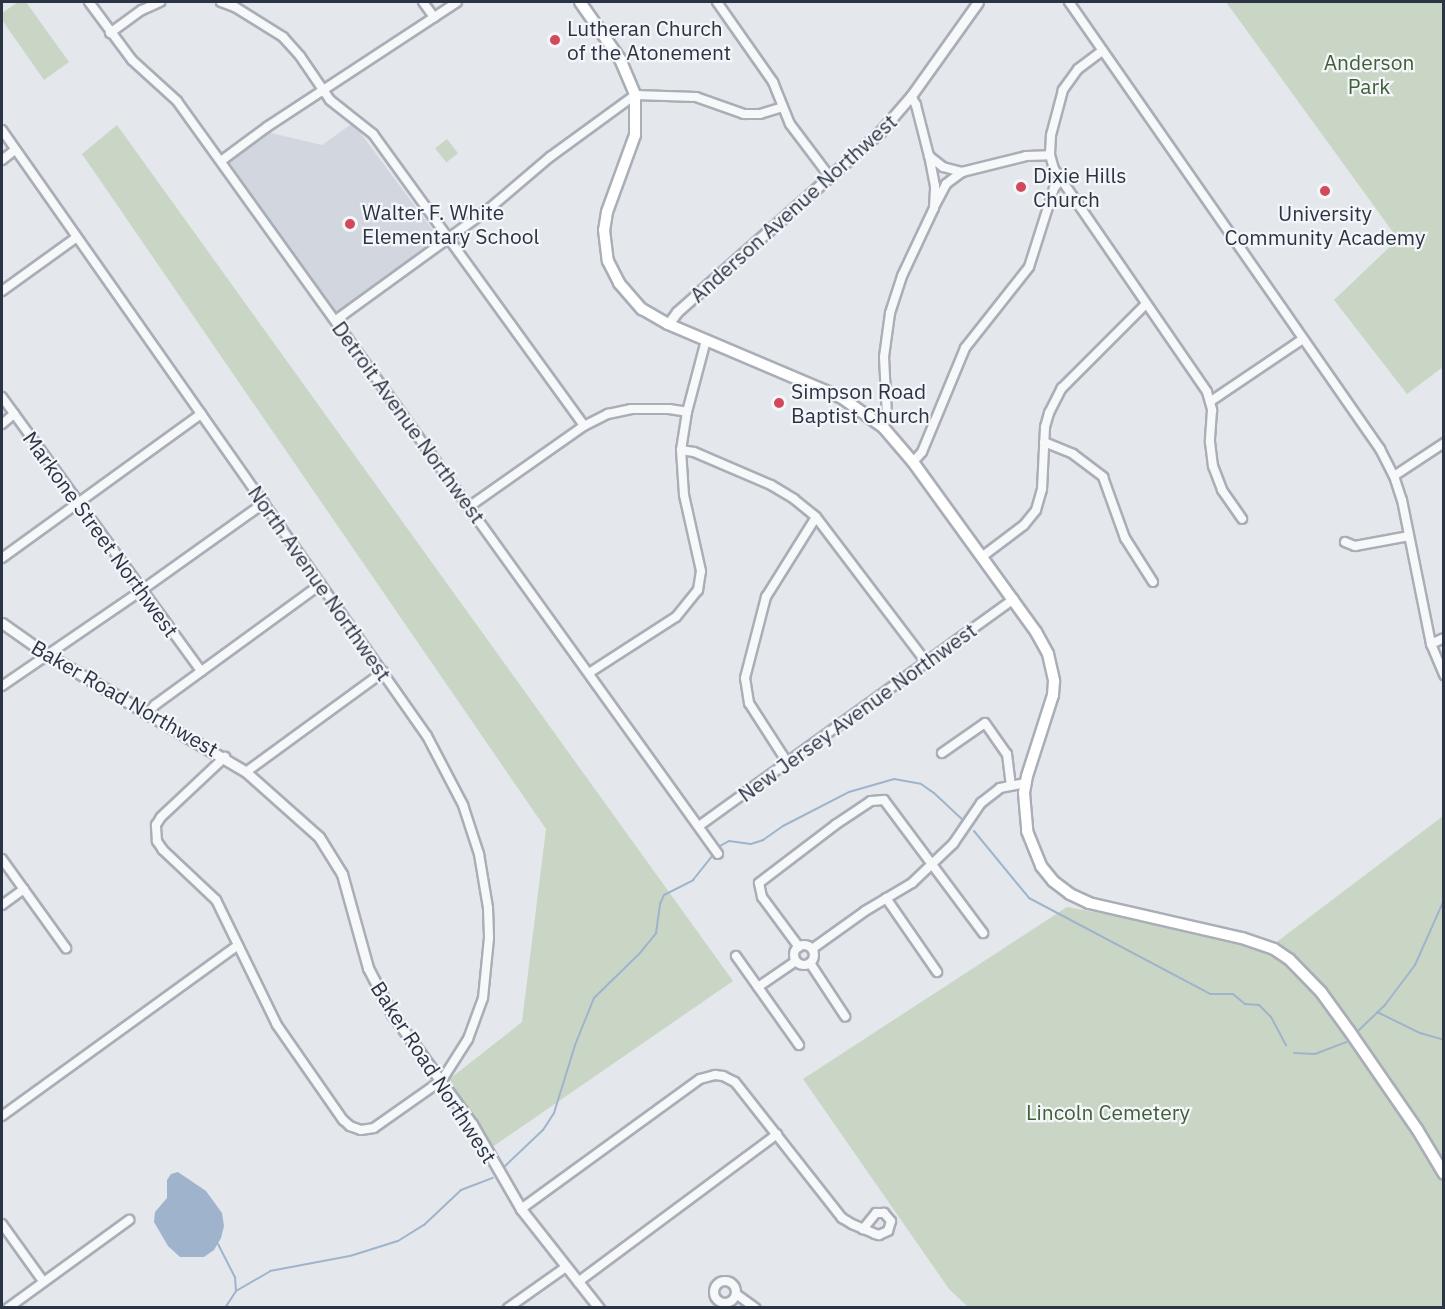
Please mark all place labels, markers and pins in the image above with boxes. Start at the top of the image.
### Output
place label: Lutheran Church of the Atonement [567,15,731,65]
marker: Lutheran Church of the Atonement [548,33,562,47]
place label: Dixie Hills Church [1033,162,1126,212]
marker: Dixie Hills Church [1014,180,1028,194]
marker: University Community Academy [1318,184,1332,198]
place label: Walter F. White Elementary School [362,199,539,249]
place label: University Community Academy [1225,200,1425,250]
marker: Walter F. White Elementary School [343,217,357,231]
place label: Simpson Road Baptist Church [791,378,930,428]
marker: Simpson Road Baptist Church [772,396,786,410]

